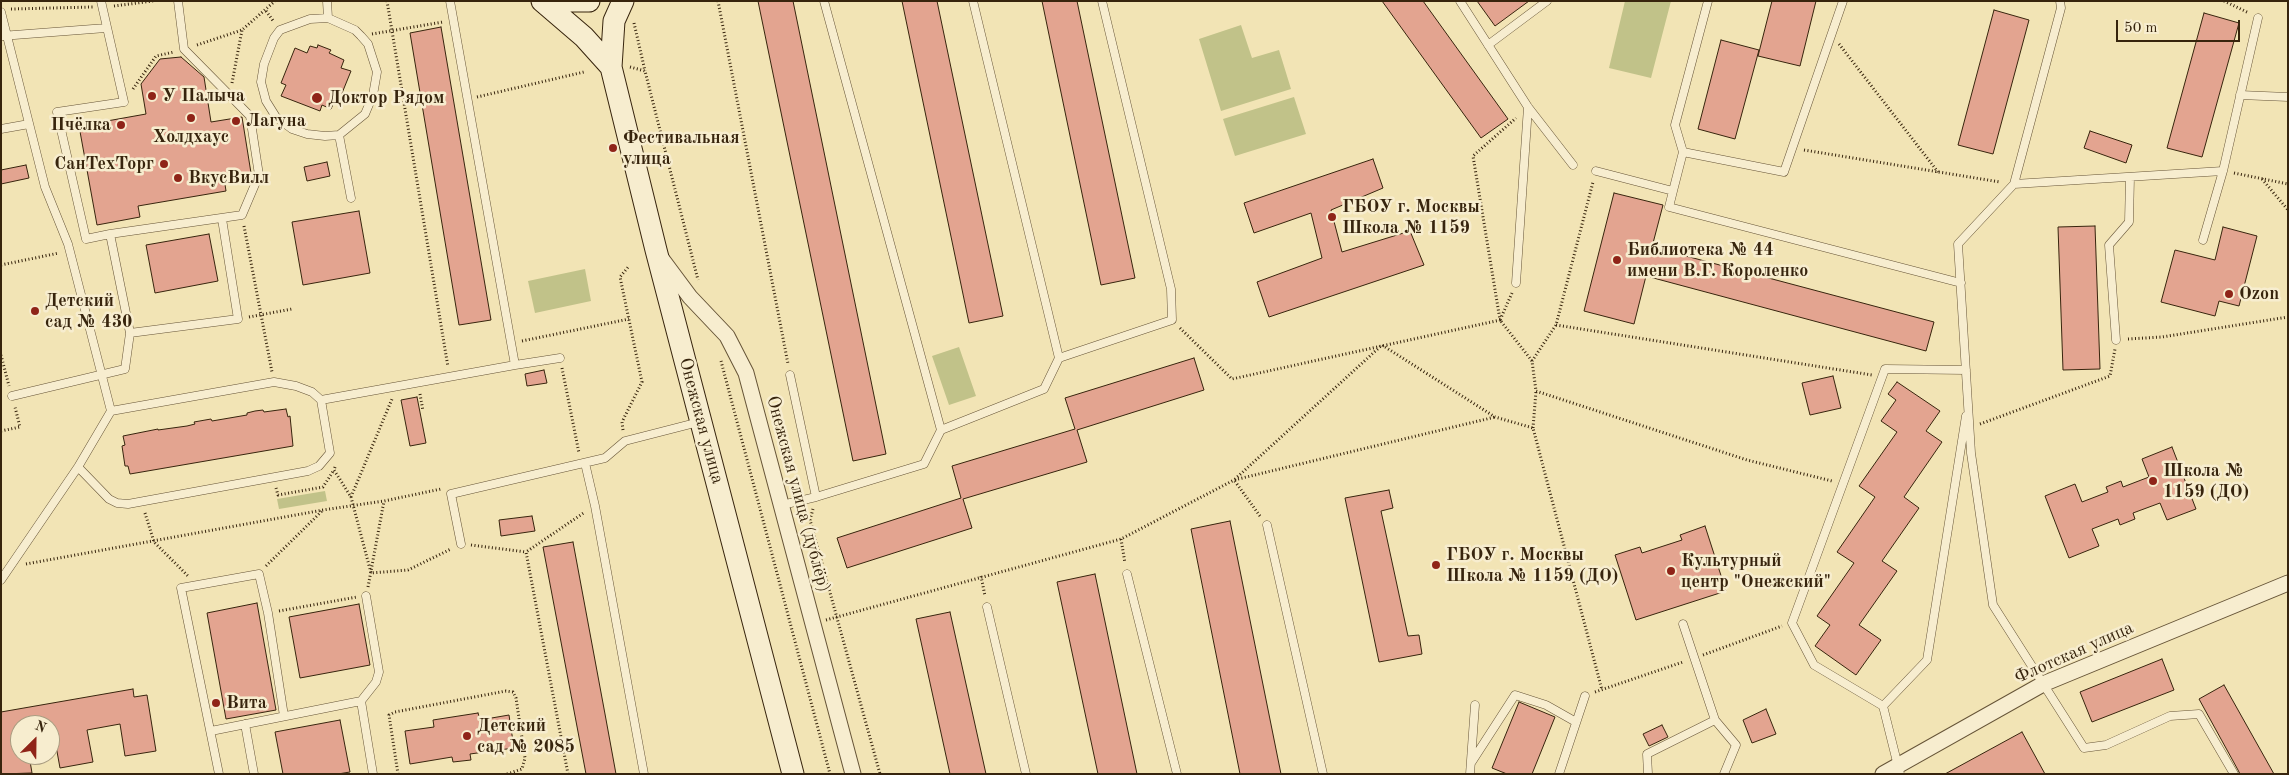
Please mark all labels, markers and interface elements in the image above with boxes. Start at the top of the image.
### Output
scale bar [2119,10,2243,42]
text: 50 m [2124,21,2158,36]
place label: У Палыча [162,85,245,107]
place label: Доктор Рядом [328,87,445,109]
marker: У Палыча [146,90,158,102]
marker: Доктор Рядом [310,91,324,105]
place label: Лагуна [246,110,306,132]
marker: Холдхаус [185,112,197,124]
place label: Пчёлка [50,114,111,136]
marker: Лагуна [230,115,242,127]
marker: Пчёлка [115,119,127,131]
place label: Холдхаус [153,126,229,148]
place label: Фестивальная улица [623,127,739,170]
marker: Фестивальная улица [607,142,619,154]
place label: СанТехТорг [54,153,154,175]
marker: СанТехТорг [158,158,170,170]
place label: ВкусВилл [188,167,269,189]
marker: ВкусВилл [172,172,184,184]
place label: ГБОУ г. Москвы Школа № 1159 [1342,196,1480,238]
marker: ГБОУ г. Москвы Школа № 1159 [1326,211,1338,223]
place label: Библиотека № 44 имени В.Г. Короленко [1627,239,1808,282]
marker: Библиотека № 44 имени В.Г. Короленко [1611,254,1623,266]
place label: Ozon [2239,283,2279,305]
marker: Ozon [2223,288,2235,300]
place label: Детский сад № 430 [45,290,133,332]
marker: Детский сад № 430 [29,305,41,317]
street label: Онежская улица [674,355,728,487]
street label: Онежская улица (дублёр) [761,394,835,594]
place label: Школа № 1159 (ДО) [2163,460,2249,502]
marker: Школа № 1159 (ДО) [2147,475,2159,487]
place label: ГБОУ г. Москвы Школа № 1159 (ДО) [1446,544,1619,586]
place label: Культурный центр "Онежский" [1681,550,1831,592]
marker: ГБОУ г. Москвы Школа № 1159 (ДО) [1430,559,1442,571]
marker: Культурный центр "Онежский" [1665,565,1677,577]
street label: Флотская улица [2011,617,2137,689]
place label: Вита [226,692,267,714]
marker: Вита [210,697,222,709]
north arrow [10,715,60,765]
place label: Детский сад № 2085 [477,715,575,758]
text: N [33,719,48,736]
marker: Детский сад № 2085 [461,730,473,742]

